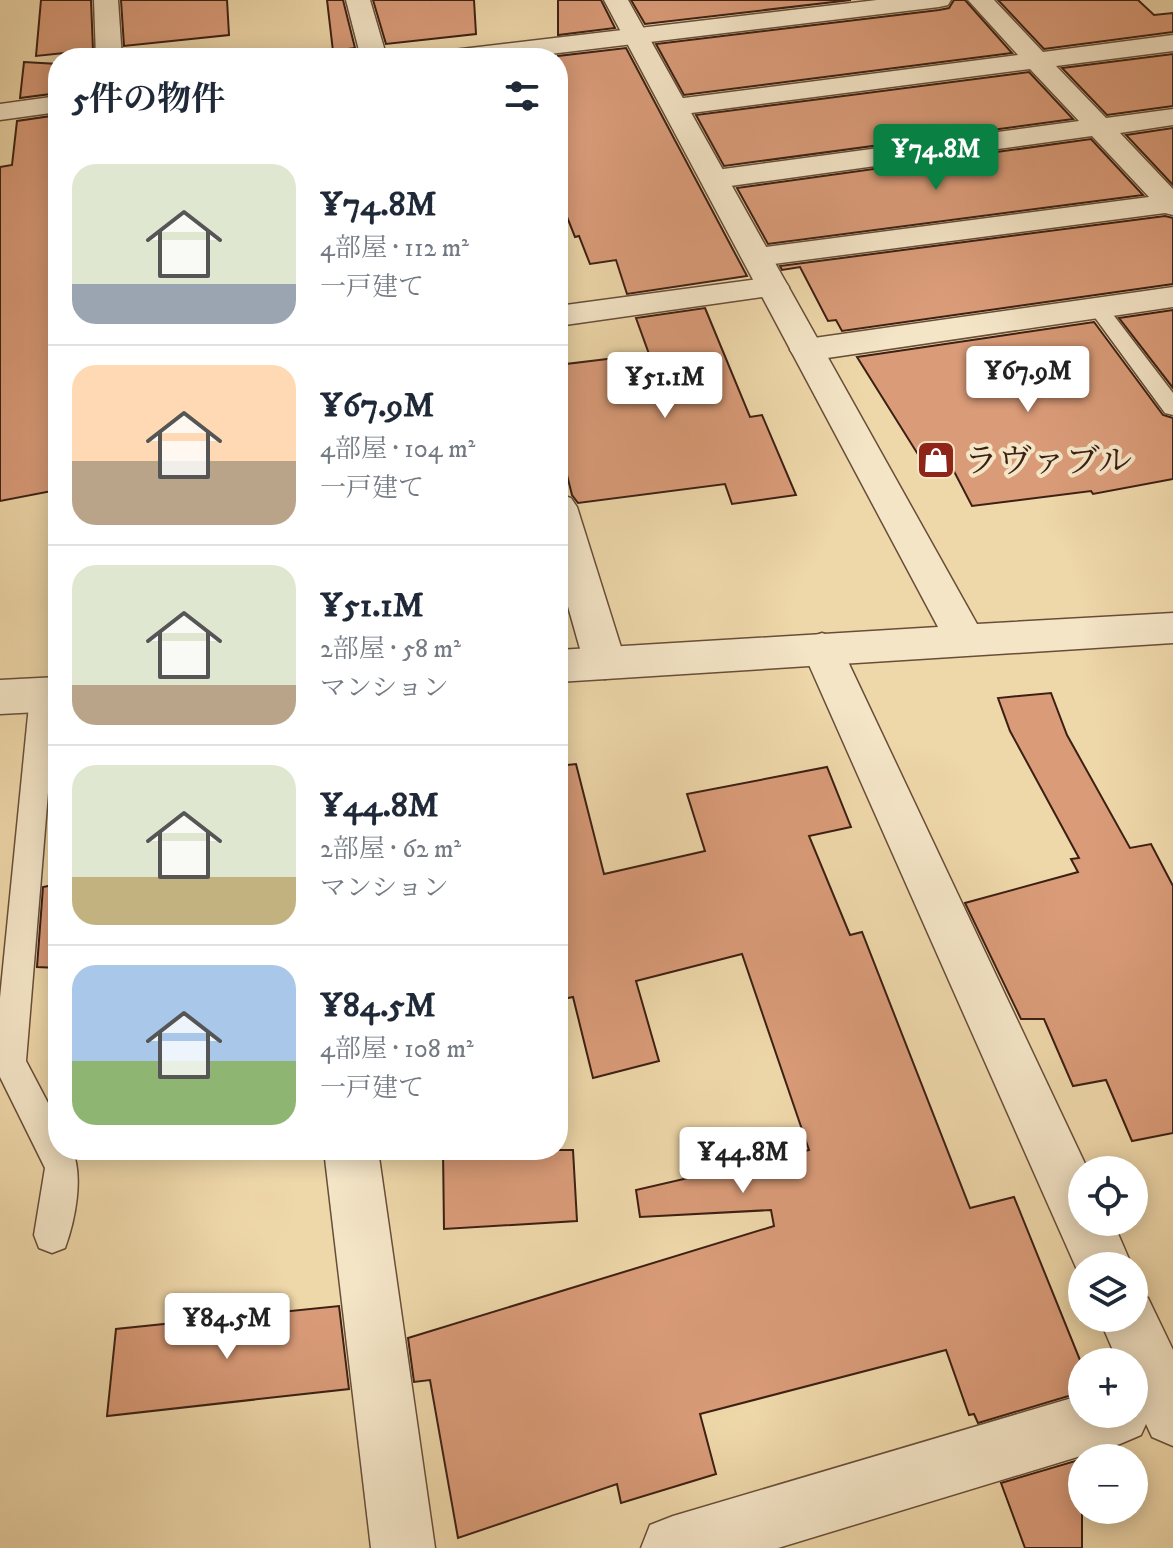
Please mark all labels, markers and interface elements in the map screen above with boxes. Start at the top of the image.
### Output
icon: filters [500,74,544,118]
text: 5件の物件 [72,79,225,121]
pin: ¥74.8M [871,124,1001,192]
text: ¥74.8M [891,133,981,166]
text: ¥74.8M [320,184,437,226]
icon: home [136,196,232,292]
text: 4部屋 · 112 m² [320,232,469,265]
text: 一戸建て [320,271,424,304]
pin: ¥67.9M [963,346,1093,414]
pin: ¥51.1M [600,352,730,420]
text: ¥67.9M [984,355,1072,388]
text: ¥51.1M [625,361,705,394]
text: ¥67.9M [320,385,434,427]
icon: home [136,397,232,493]
text: 4部屋 · 104 m² [320,433,475,466]
shop icon: ラヴァブル [915,439,957,481]
place label: ラヴァブル [964,441,1132,483]
text: 一戸建て [320,472,424,505]
text: ¥51.1M [320,585,424,627]
icon: home [136,597,232,693]
text: 2部屋 · 58 m² [320,633,461,666]
text: マンション [320,672,449,705]
text: ¥44.8M [320,785,439,827]
icon: home [136,797,232,893]
text: 2部屋 · 62 m² [320,833,461,866]
text: マンション [320,872,449,905]
text: ¥84.5M [320,985,436,1027]
icon: home [136,997,232,1093]
text: 4部屋 · 108 m² [320,1033,474,1066]
text: 一戸建て [320,1072,424,1105]
pin: ¥44.8M [678,1127,808,1195]
text: ¥44.8M [698,1136,788,1169]
map controls [1068,1156,1148,1524]
button: locate [1068,1156,1148,1236]
button: layers [1068,1252,1148,1332]
pin: ¥84.5M [162,1293,292,1361]
text: ¥84.5M [183,1302,271,1335]
button: + [1068,1348,1148,1428]
button: − [1068,1444,1148,1524]

